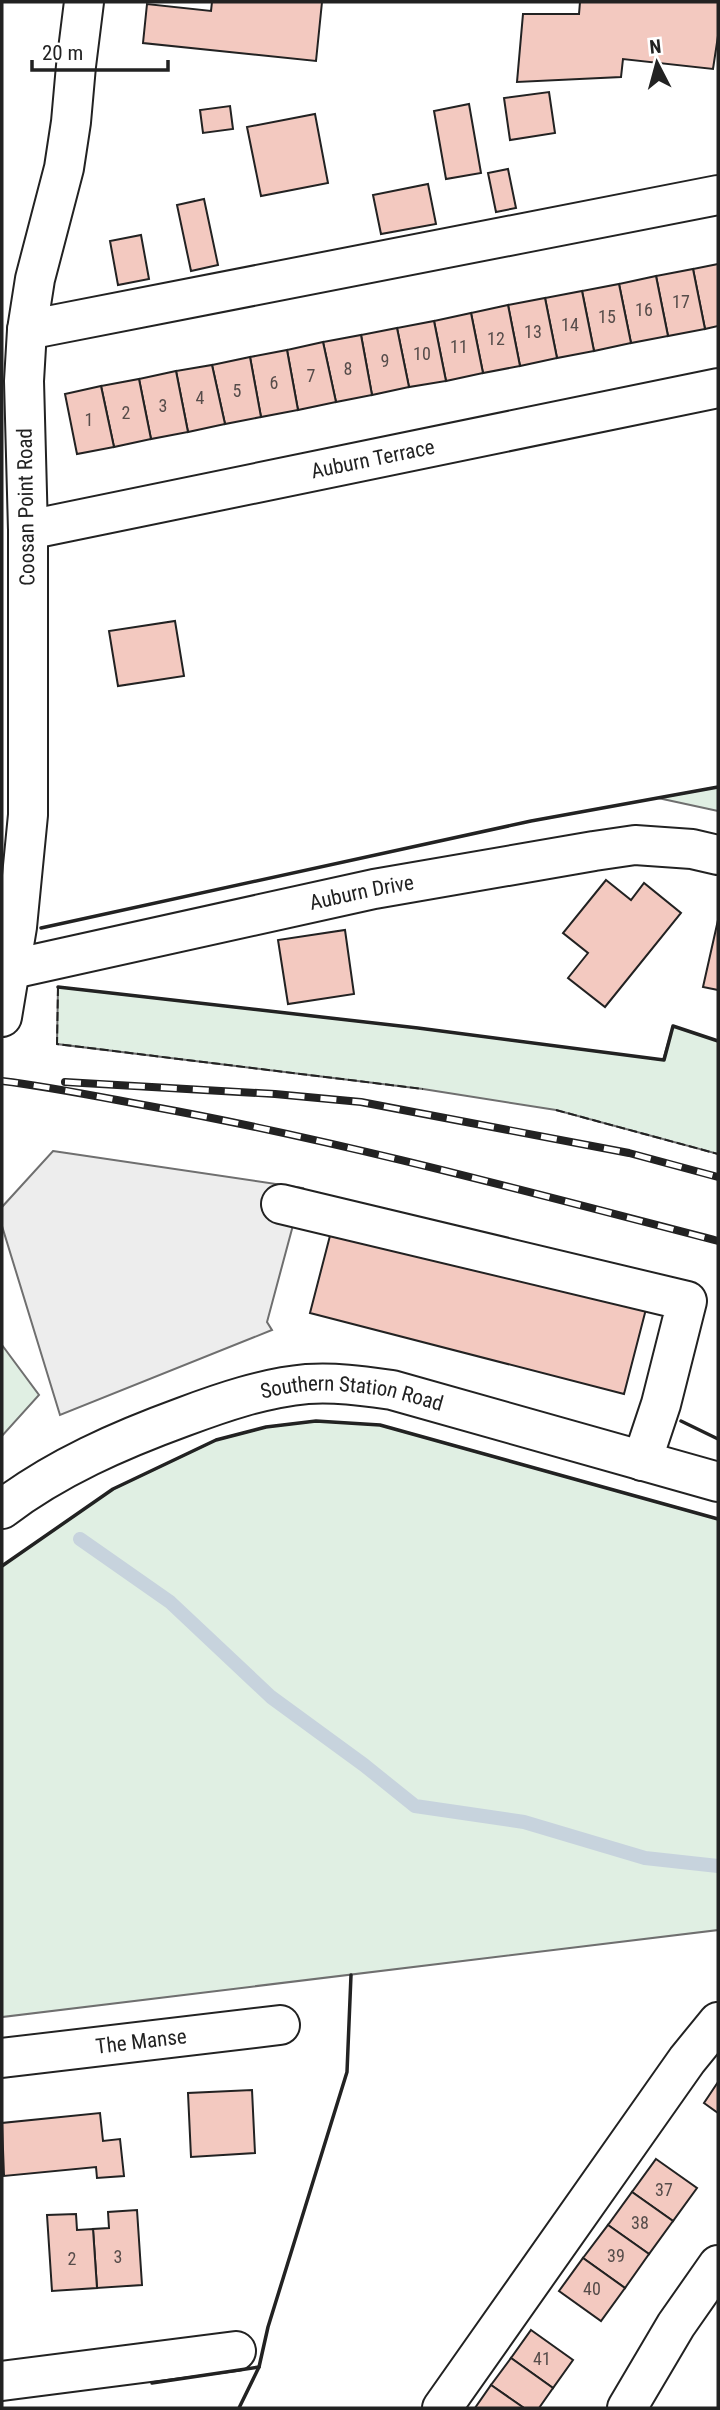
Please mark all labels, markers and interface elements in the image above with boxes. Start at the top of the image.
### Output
scale bar [32,28,168,72]
north arrow [622,28,692,98]
text: N [648,35,662,59]
text: 20 m [42,41,83,65]
house number: 17 [672,291,690,312]
house number: 16 [635,299,653,320]
house number: 15 [598,306,616,327]
house number: 14 [561,314,579,335]
house number: 13 [524,321,542,342]
house number: 12 [487,328,505,349]
house number: 11 [450,336,468,357]
house number: 10 [413,343,431,364]
house number: 9 [381,350,389,371]
house number: 8 [344,358,352,379]
house number: 7 [307,365,316,386]
house number: 6 [270,372,278,393]
house number: 5 [233,380,242,401]
house number: 4 [196,387,205,408]
house number: 3 [159,395,167,416]
house number: 2 [122,402,131,423]
house number: 1 [85,409,93,430]
street label: Coosan Point Road [13,428,39,586]
street label: Auburn Terrace [309,435,437,483]
street label: Auburn Drive [307,870,416,915]
street label: Southern Station Road [258,1371,446,1416]
street label: The Manse [94,2024,188,2059]
house number: 37 [655,2179,673,2200]
house number: 38 [631,2212,649,2233]
house number: 39 [607,2245,625,2266]
house number: 3 [114,2246,122,2267]
house number: 2 [68,2248,77,2269]
house number: 40 [583,2278,601,2299]
house number: 41 [533,2348,551,2369]

